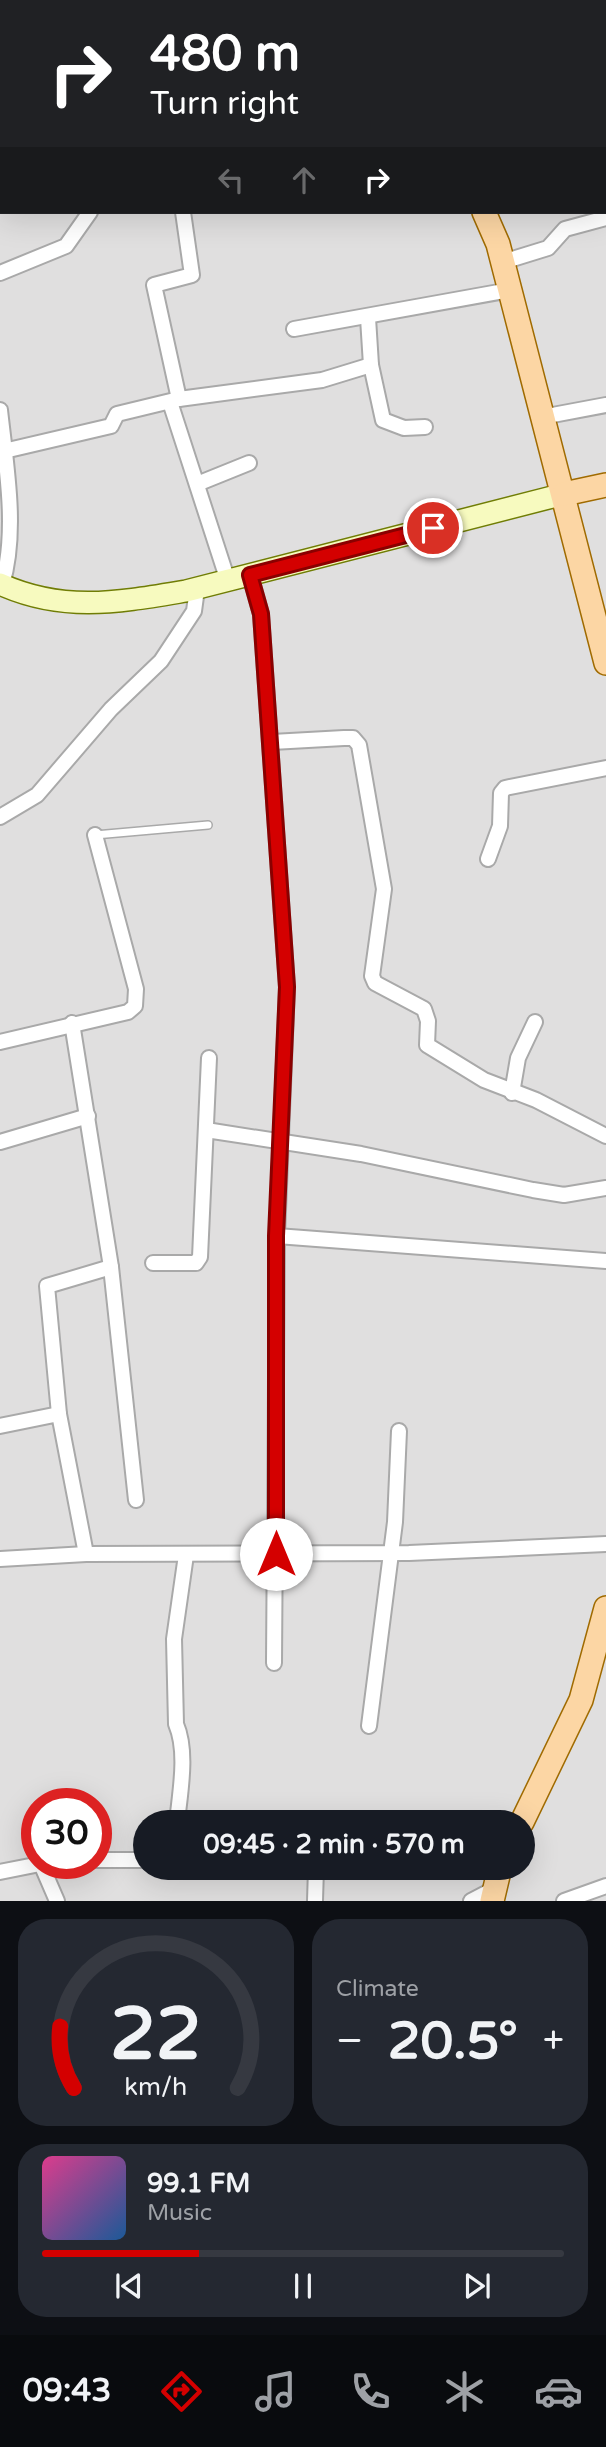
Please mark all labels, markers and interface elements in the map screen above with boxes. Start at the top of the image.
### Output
text: 480 m [150,25,300,84]
icon: right [35,28,126,119]
text: Turn right [150,85,299,123]
icon: left [212,161,250,199]
icon: ahead [285,161,323,199]
icon: right [358,161,396,199]
pin [403,498,463,558]
icon: arrive [414,509,452,547]
position arrow [239,1517,313,1591]
speed limit sign: 30 [21,1788,112,1879]
text: 09:45 · 2 min · 570 m [203,1829,465,1860]
text: Climate [336,1975,419,2003]
text: 22 [110,1992,202,2080]
text: 20.5° [388,2010,518,2073]
text: − [336,2018,363,2064]
text: + [543,2018,564,2064]
text: km/h [125,2072,187,2102]
text: 99.1 FM [147,2168,250,2199]
text: Music [147,2199,212,2227]
icon: previous [110,2267,148,2305]
icon: pause [284,2267,322,2305]
icon: next [458,2267,496,2305]
icon: directions [157,2367,206,2416]
icon: music [251,2367,300,2416]
icon: phone [346,2367,395,2416]
icon: climate [440,2367,489,2416]
icon: car [534,2367,583,2416]
text: 09:43 [23,2372,111,2410]

